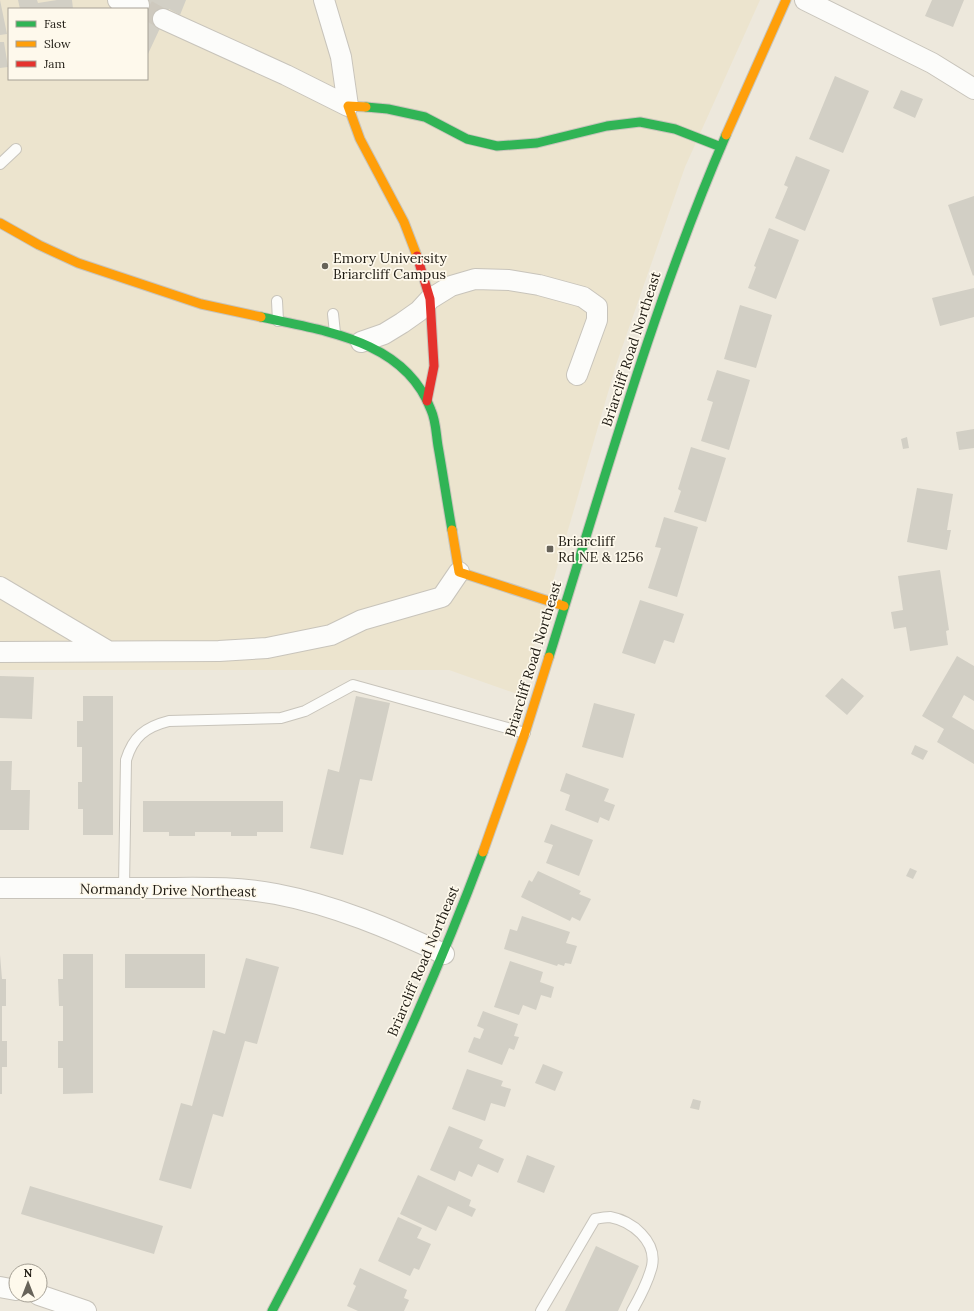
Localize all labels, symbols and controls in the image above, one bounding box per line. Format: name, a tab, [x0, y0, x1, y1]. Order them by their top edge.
legend	[8, 8, 148, 80]
text: Fast	[44, 16, 67, 31]
text: Slow	[44, 36, 71, 51]
text: Jam	[43, 56, 65, 71]
place label: Emory University Briarcliff Campus	[333, 249, 447, 283]
marker: Emory University Briarcliff Campus	[320, 261, 330, 271]
street label: Briarcliff Road Northeast	[597, 269, 665, 429]
place label: Briarcliff Rd NE & 1256	[558, 532, 644, 566]
marker: Briarcliff Rd NE & 1256	[545, 544, 555, 554]
street label: Briarcliff Road Northeast	[501, 578, 565, 739]
street label: Normandy Drive Northeast	[80, 879, 257, 901]
street label: Briarcliff Road Northeast	[383, 882, 463, 1039]
north arrow	[8, 1263, 48, 1303]
text: N	[24, 1266, 33, 1280]

